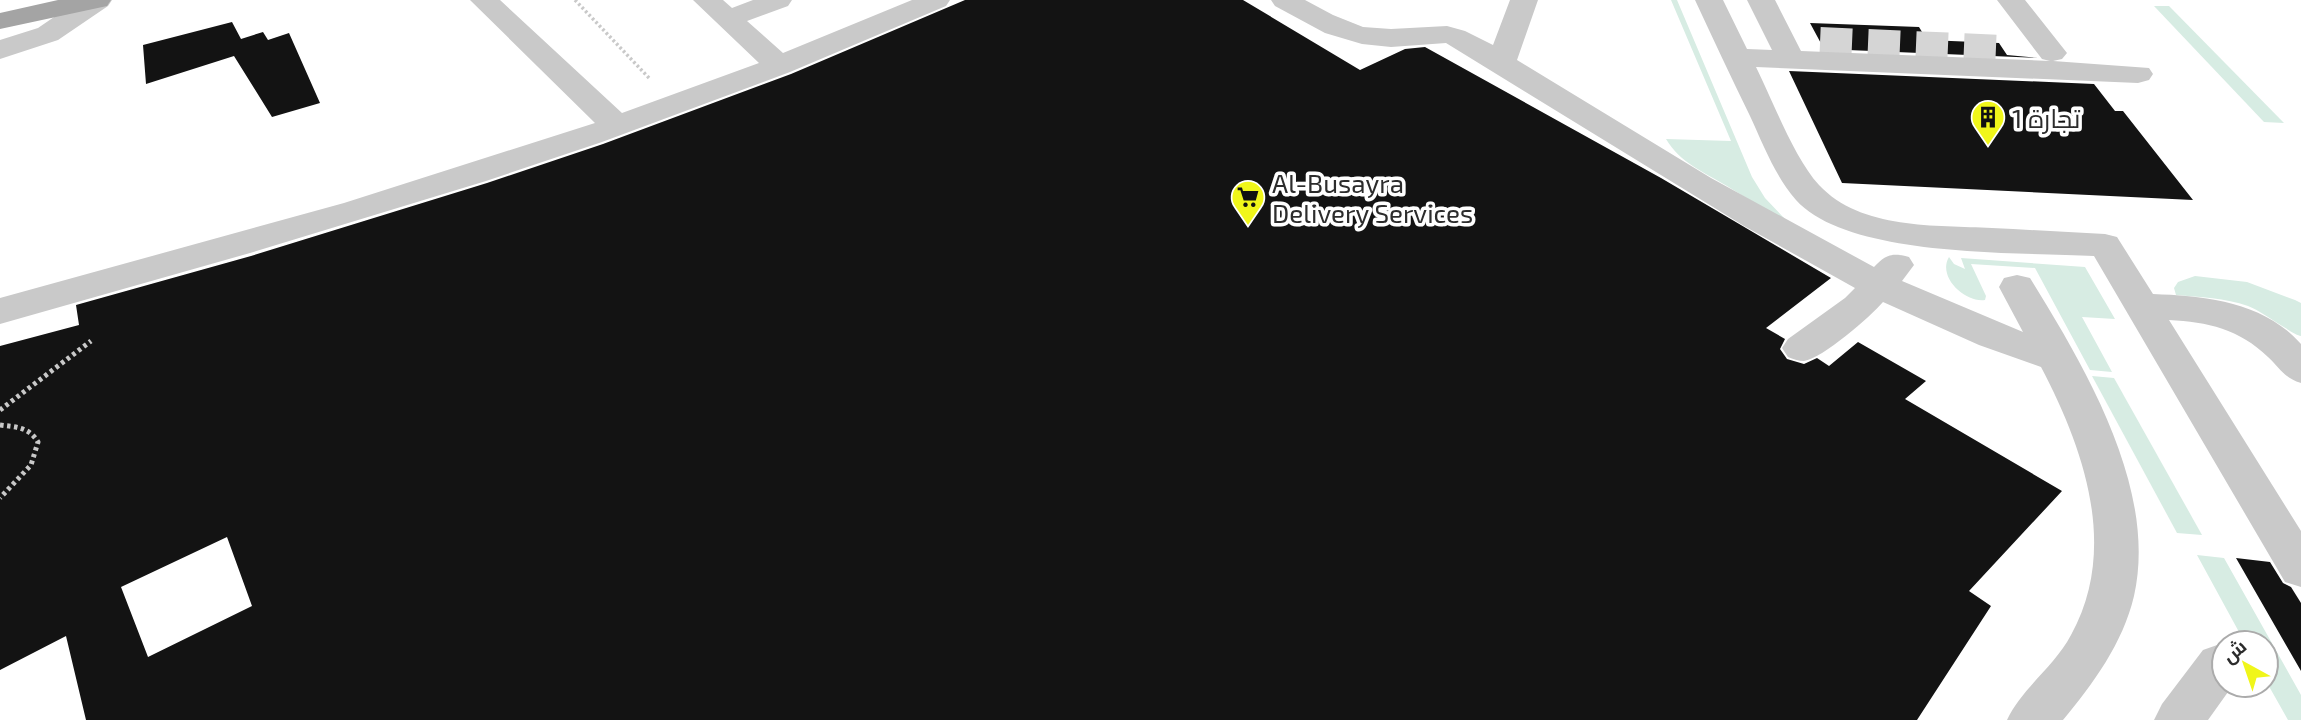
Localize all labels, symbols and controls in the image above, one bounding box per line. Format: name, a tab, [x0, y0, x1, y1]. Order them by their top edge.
building icon: تجارة 1	[1969, 98, 2007, 147]
place label: تجارة 1	[2012, 102, 2081, 134]
place label: Al-Busayra Delivery Services	[1272, 167, 1473, 228]
supermarket icon: Al-Busayra Delivery Services	[1229, 178, 1267, 227]
north arrow	[2210, 629, 2280, 699]
text: ش	[2217, 634, 2251, 668]

